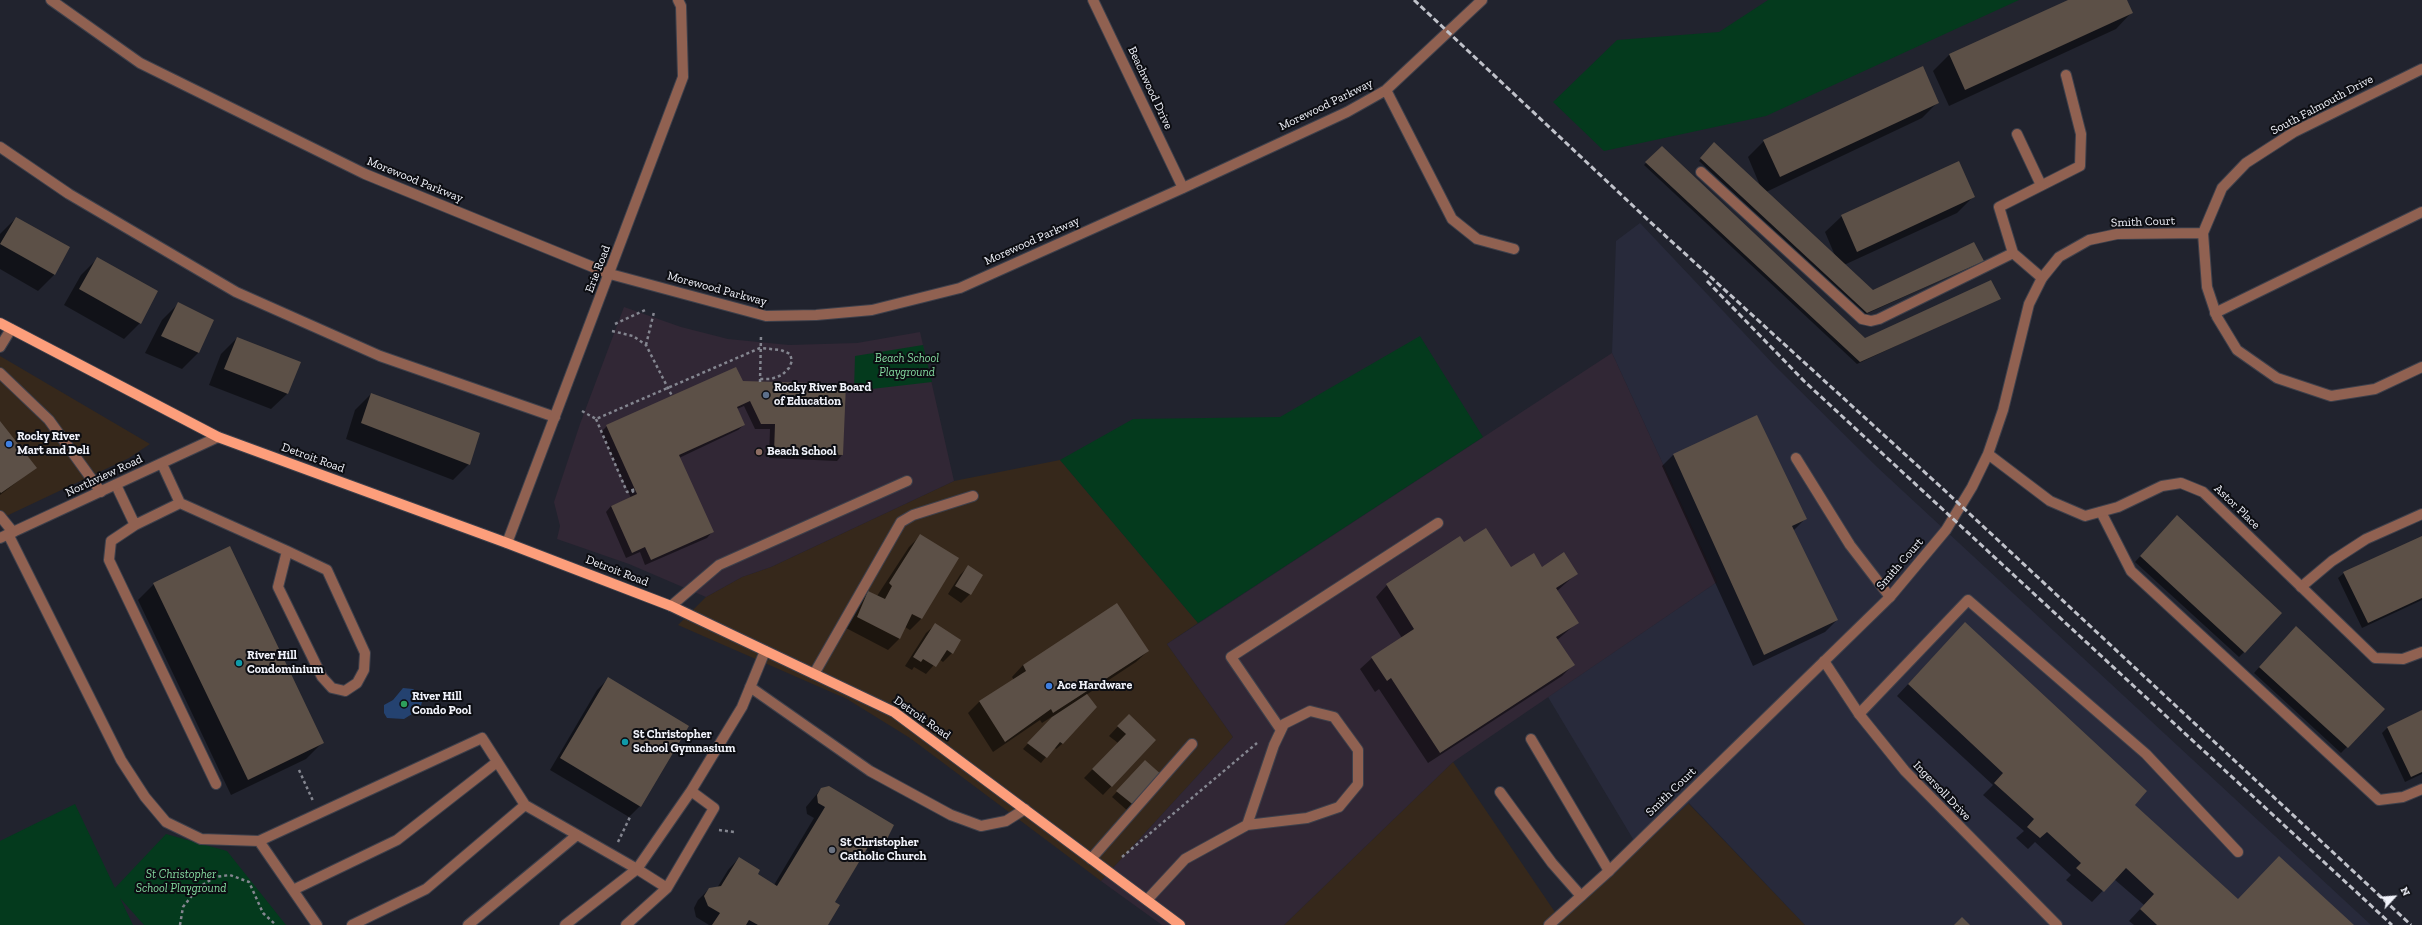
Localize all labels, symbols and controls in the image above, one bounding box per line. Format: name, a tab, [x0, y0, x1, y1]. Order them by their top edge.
street label: Beachwood Drive	[1125, 44, 1175, 132]
street label: South Falmouth Drive	[2268, 72, 2376, 138]
street label: Morewood Parkway	[1277, 76, 1375, 134]
street label: Morewood Parkway	[365, 154, 465, 206]
street label: Morewood Parkway	[982, 214, 1082, 268]
street label: Smith Court	[2111, 214, 2175, 230]
street label: Erie Road	[582, 243, 614, 295]
street label: Morewood Parkway	[666, 269, 768, 309]
park label: Beach School Playground	[875, 352, 939, 380]
place label: Rocky River Board of Education	[774, 381, 871, 409]
marker: Rocky River Board of Education	[761, 390, 771, 400]
place label: Rocky River Mart and Deli	[17, 430, 90, 458]
marker: Rocky River Mart and Deli	[4, 439, 14, 449]
street label: Detroit Road	[279, 440, 347, 476]
place label: Beach School	[767, 445, 836, 459]
marker: Beach School	[754, 447, 764, 457]
street label: Northview Road	[63, 452, 145, 500]
street label: Astor Place	[2211, 482, 2263, 532]
street label: Smith Court	[1874, 535, 1926, 593]
street label: Detroit Road	[584, 552, 650, 590]
place label: River Hill Condominium	[247, 649, 324, 677]
marker: River Hill Condominium	[234, 658, 244, 668]
place label: Ace Hardware	[1057, 679, 1132, 693]
marker: Ace Hardware	[1044, 681, 1054, 691]
place label: River Hill Condo Pool	[412, 690, 471, 718]
street label: Detroit Road	[891, 693, 953, 743]
marker: River Hill Condo Pool	[399, 699, 409, 709]
place label: St Christopher School Gymnasium	[633, 728, 735, 756]
marker: St Christopher School Gymnasium	[620, 737, 630, 747]
street label: Ingersoll Drive	[1910, 758, 1974, 824]
street label: Smith Court	[1643, 765, 1699, 819]
place label: St Christopher Catholic Church	[840, 836, 926, 864]
marker: St Christopher Catholic Church	[827, 845, 837, 855]
park label: St Christopher School Playground	[136, 868, 226, 896]
north arrow	[2374, 877, 2414, 917]
text: N	[2398, 885, 2413, 898]

